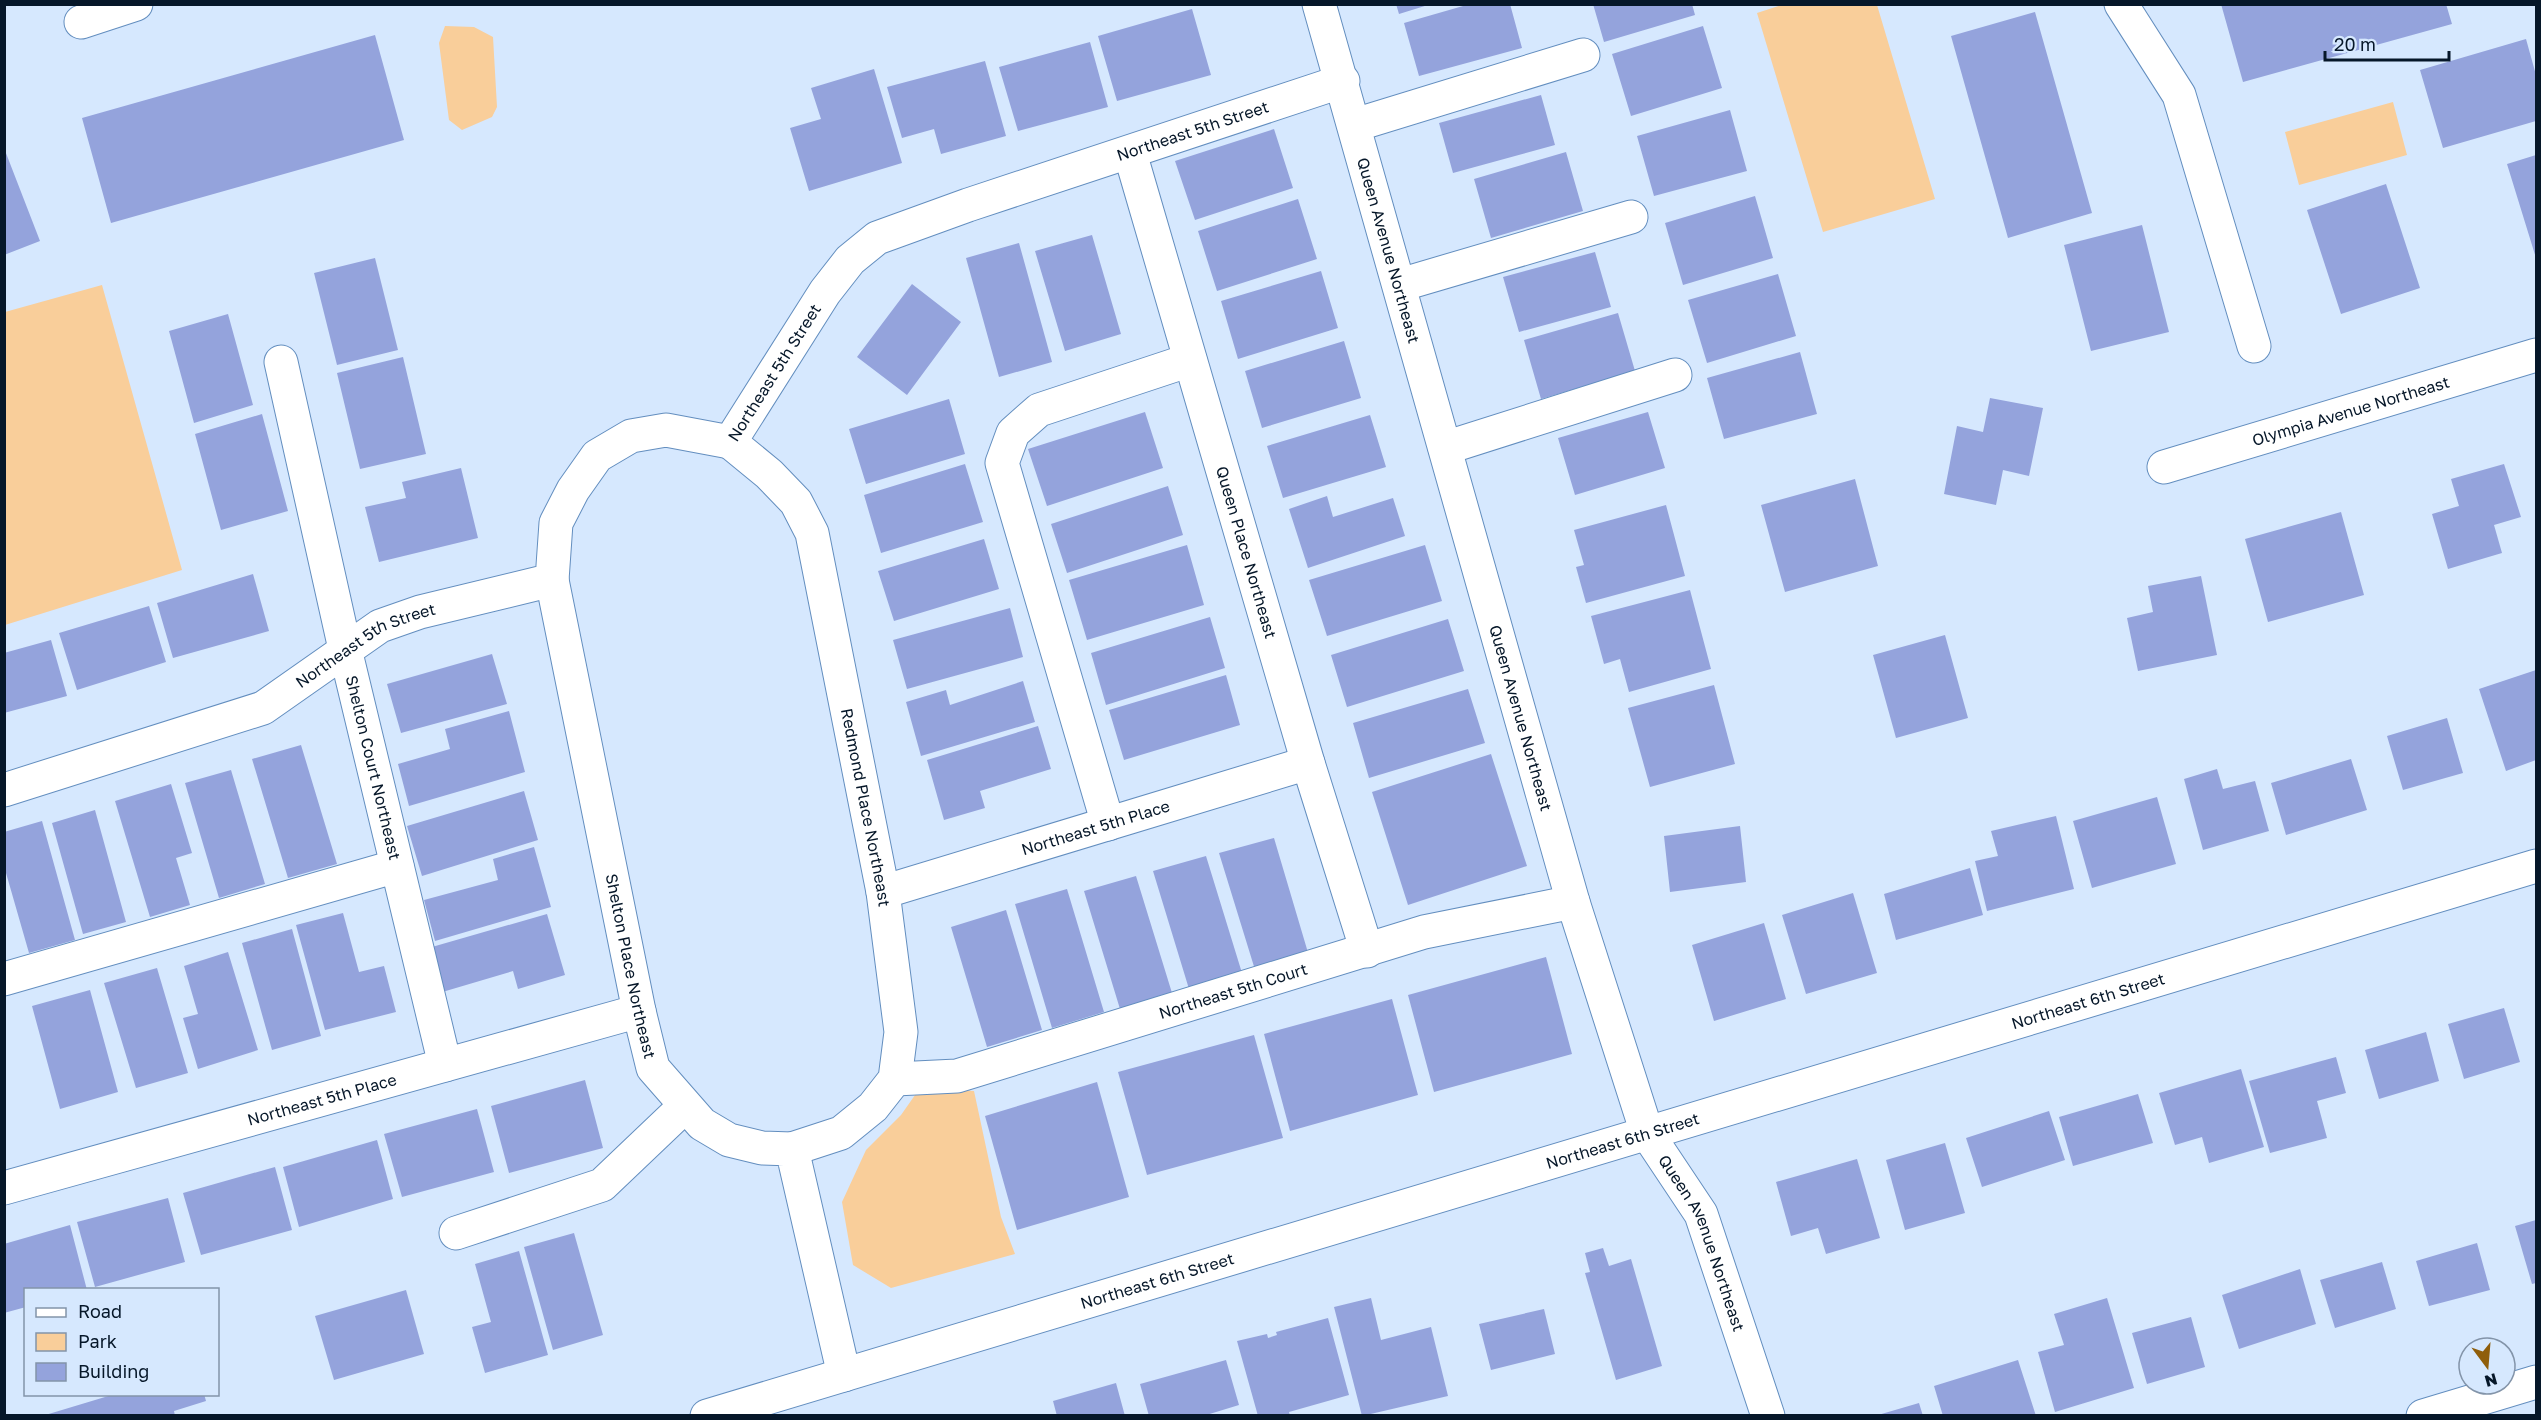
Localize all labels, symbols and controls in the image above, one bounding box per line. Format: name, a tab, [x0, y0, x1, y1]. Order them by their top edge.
scale bar	[2325, 24, 2450, 62]
text: 20 m	[2334, 33, 2376, 55]
street label: Northeast 5th Street	[1114, 96, 1271, 165]
street label: Queen Avenue Northeast	[1353, 155, 1424, 346]
street label: Northeast 5th Street	[723, 300, 825, 445]
street label: Olympia Avenue Northeast	[2250, 372, 2452, 450]
street label: Queen Place Northeast	[1212, 464, 1281, 641]
street label: Northeast 5th Street	[292, 599, 437, 692]
street label: Queen Avenue Northeast	[1485, 623, 1557, 813]
street label: Shelton Court Northeast	[342, 673, 405, 862]
street label: Redmond Place Northeast	[837, 707, 895, 908]
street label: Northeast 5th Place	[1019, 796, 1172, 859]
street label: Shelton Place Northeast	[602, 872, 660, 1061]
street label: Northeast 5th Court	[1156, 959, 1310, 1023]
street label: Northeast 6th Street	[2009, 968, 2167, 1033]
street label: Northeast 5th Place	[245, 1069, 399, 1130]
street label: Northeast 6th Street	[1543, 1108, 1702, 1173]
street label: Queen Avenue Northeast	[1654, 1151, 1749, 1334]
street label: Northeast 6th Street	[1078, 1248, 1236, 1313]
legend	[24, 1288, 219, 1396]
text: Road	[78, 1300, 122, 1322]
text: Park	[78, 1330, 117, 1352]
north arrow	[2457, 1336, 2517, 1396]
text: Building	[78, 1360, 149, 1382]
text: N	[2483, 1369, 2500, 1392]

